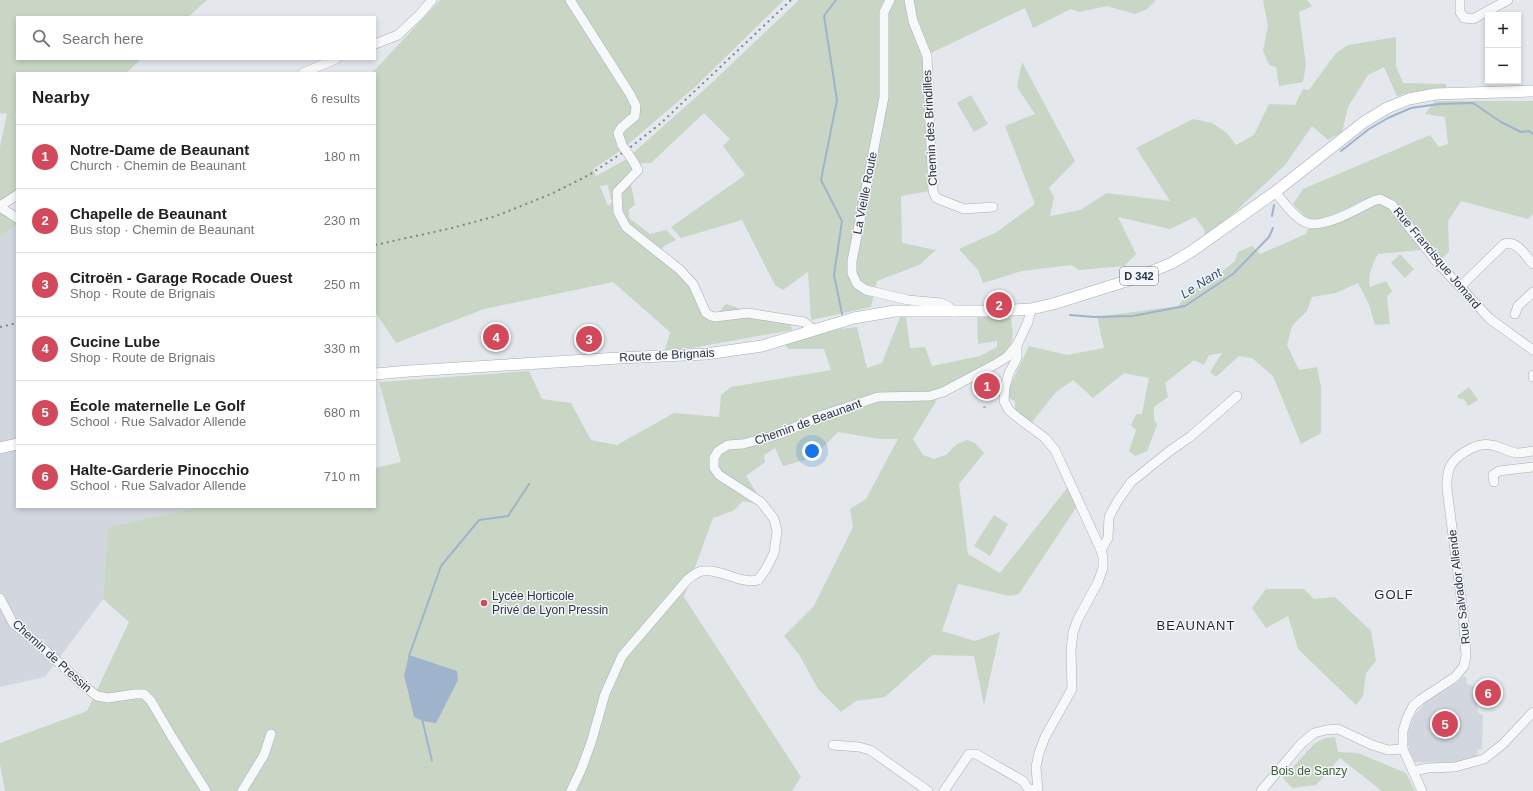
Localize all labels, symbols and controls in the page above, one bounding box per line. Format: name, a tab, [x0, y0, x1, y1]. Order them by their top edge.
map controls	[1485, 12, 1521, 84]
button: +	[1485, 12, 1521, 48]
search box	[16, 16, 376, 60]
icon: search	[30, 27, 52, 49]
text: Search here	[62, 30, 144, 47]
button: −	[1485, 48, 1521, 84]
street label: Chemin des Brindilles	[920, 70, 940, 186]
text: Nearby	[32, 88, 90, 107]
text: 6 results	[311, 91, 360, 106]
text: Notre-Dame de Beaunant	[70, 141, 249, 158]
text: 1	[41, 149, 49, 164]
text: 180 m	[324, 149, 360, 164]
street label: La Vieille Route	[850, 150, 880, 235]
text: Church · Chemin de Beaunant	[70, 158, 246, 173]
street label: Rue Francisque Jomard	[1390, 204, 1484, 312]
text: Chapelle de Beaunant	[70, 205, 227, 222]
text: 2	[41, 213, 49, 228]
text: 230 m	[324, 213, 360, 228]
text: Bus stop · Chemin de Beaunant	[70, 222, 254, 237]
water label: Le Nant	[1178, 264, 1225, 301]
road number: D 342	[1120, 267, 1158, 285]
text: Citroën - Garage Rocade Ouest	[70, 269, 293, 286]
text: 3	[41, 277, 49, 292]
text: 250 m	[324, 277, 360, 292]
text: Shop · Route de Brignais	[70, 286, 215, 301]
pin: 2	[986, 290, 1012, 320]
pin: 4	[483, 322, 509, 352]
pin: 3	[576, 324, 602, 354]
text: Cucine Lube	[70, 333, 160, 350]
text: 4	[41, 341, 49, 356]
text: 330 m	[324, 341, 360, 356]
street label: Route de Brignais	[619, 346, 715, 364]
text: Shop · Route de Brignais	[70, 350, 215, 365]
pin: 1	[974, 371, 1000, 401]
street label: Chemin de Beaunant	[753, 396, 864, 448]
text: École maternelle Le Golf	[70, 397, 245, 414]
text: 5	[41, 405, 49, 420]
text: 680 m	[324, 405, 360, 420]
text: School · Rue Salvador Allende	[70, 414, 246, 429]
your location	[802, 441, 822, 461]
text: Halte-Garderie Pinocchio	[70, 461, 249, 478]
text: 6	[41, 469, 49, 484]
text: 710 m	[324, 469, 360, 484]
text: School · Rue Salvador Allende	[70, 478, 246, 493]
street label: Rue Salvador Allende	[1445, 529, 1473, 645]
district label: GOLF	[1374, 587, 1414, 602]
place label: Lycée Horticole Privé de Lyon Pressin	[492, 589, 608, 617]
marker: Lycée Horticole Privé de Lyon Pressin	[479, 598, 489, 608]
street label: Chemin de Pressin	[10, 617, 94, 695]
district label: BEAUNANT	[1157, 618, 1235, 633]
pin: 6	[1475, 678, 1501, 708]
pin: 5	[1432, 709, 1458, 739]
park label: Bois de Sanzy	[1271, 764, 1347, 778]

